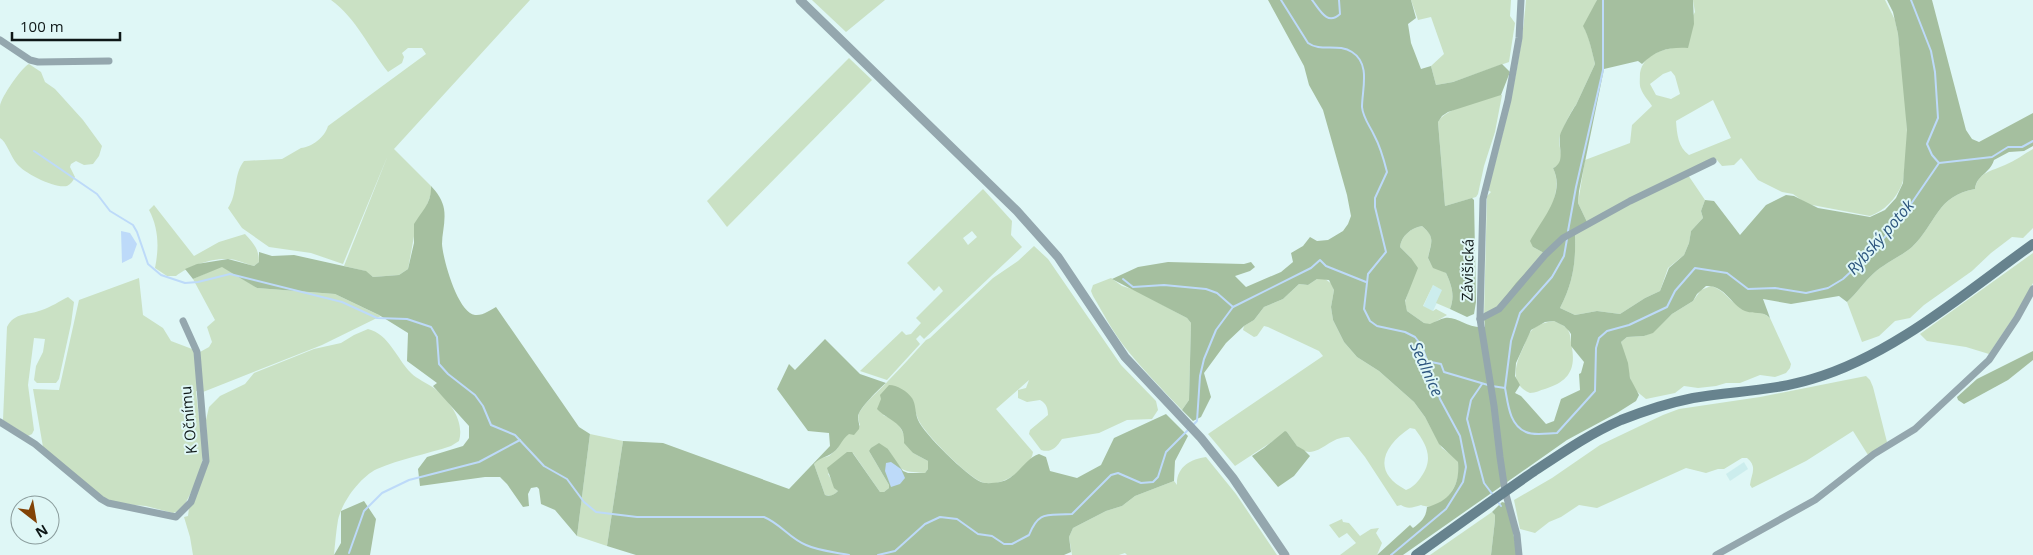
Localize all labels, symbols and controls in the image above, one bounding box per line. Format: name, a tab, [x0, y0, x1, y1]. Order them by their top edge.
scale bar	[12, 10, 120, 42]
text: 100 m	[20, 16, 64, 36]
water label: Rybský potok	[1841, 194, 1919, 279]
street label: Závišická	[1456, 239, 1478, 301]
water label: Sedlnice	[1405, 338, 1449, 400]
street label: K Očnímu	[175, 385, 201, 455]
north arrow	[10, 495, 60, 545]
text: N	[32, 520, 52, 543]

